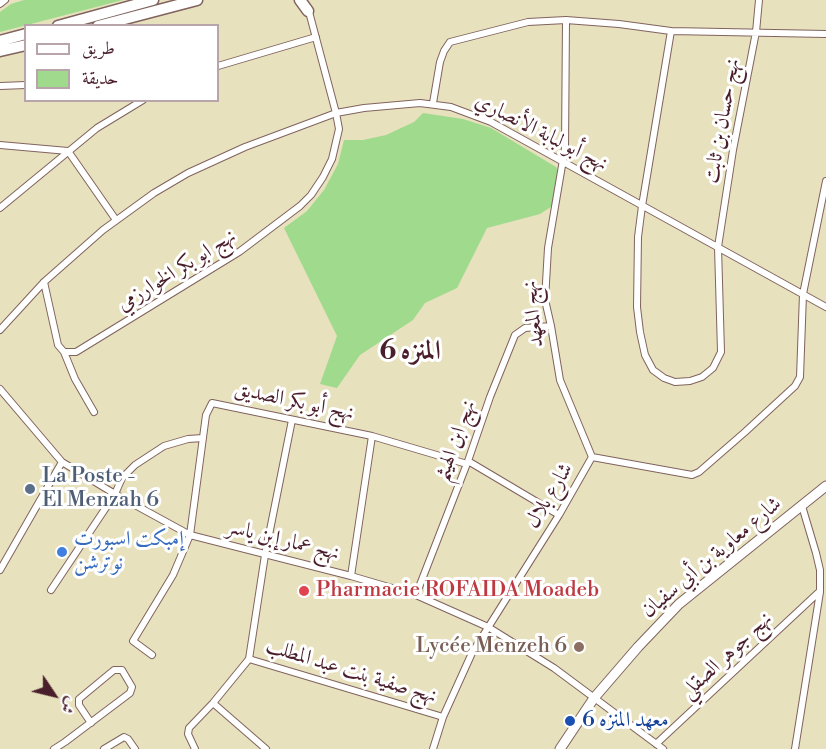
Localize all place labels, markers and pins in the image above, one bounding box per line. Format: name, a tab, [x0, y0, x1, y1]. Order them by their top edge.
place label: La Poste - El Menzah 6	[42, 464, 159, 514]
marker: La Poste - El Menzah 6	[23, 482, 37, 496]
place label: إمبكت اسبورت نوترشن	[74, 527, 184, 577]
marker: إمبكت اسبورت نوترشن	[55, 545, 69, 559]
place label: Pharmacie ROFAIDA Moadeb	[316, 578, 599, 604]
marker: Pharmacie ROFAIDA Moadeb	[297, 584, 311, 598]
place label: Lycée Menzeh 6	[416, 634, 567, 660]
marker: Lycée Menzeh 6	[572, 640, 586, 654]
place label: معهد المنزه 6	[582, 708, 669, 734]
marker: معهد المنزه 6	[563, 714, 577, 728]

